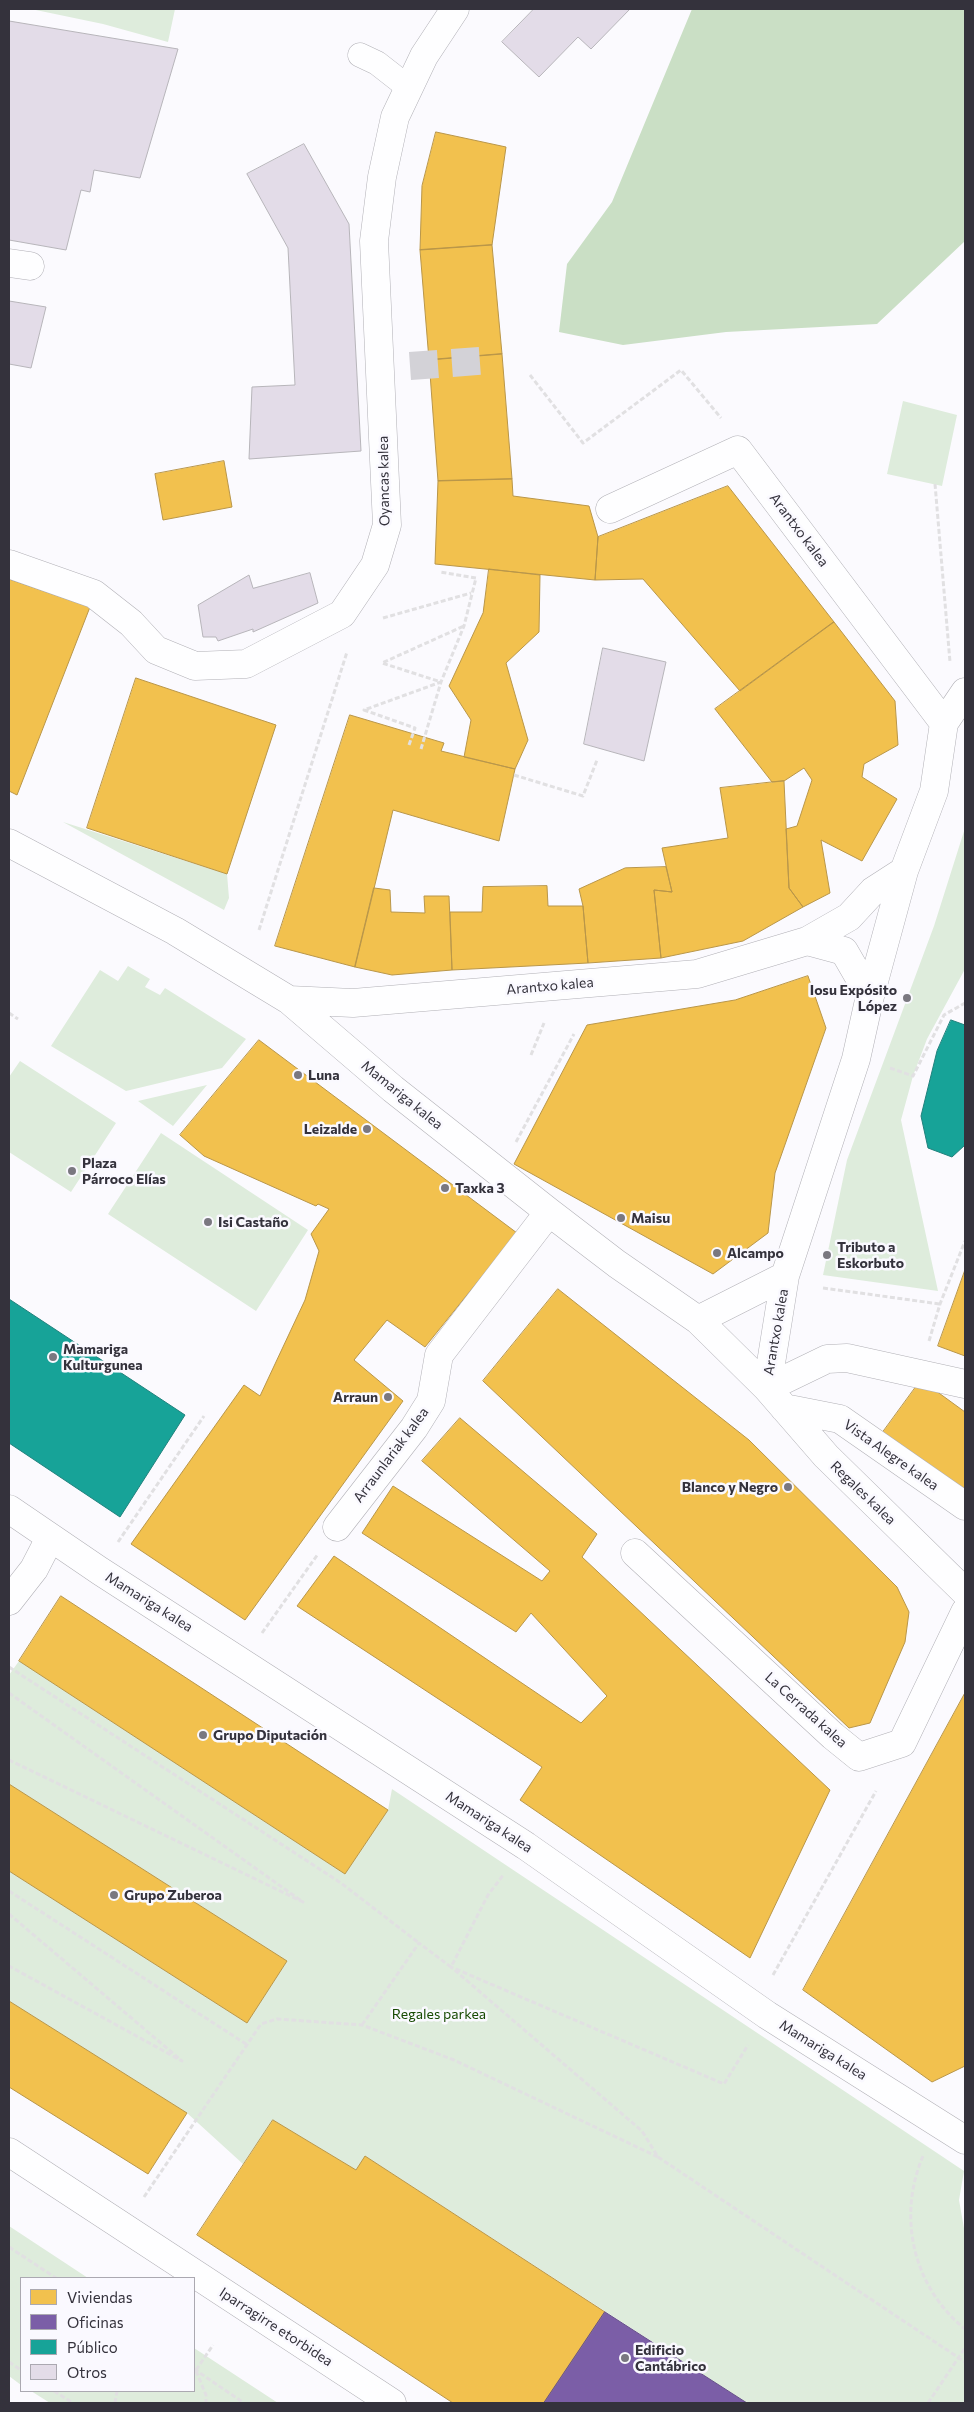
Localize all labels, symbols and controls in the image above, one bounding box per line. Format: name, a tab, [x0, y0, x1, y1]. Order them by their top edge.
street label: Oyancas kalea	[375, 436, 393, 526]
street label: Arantxo kalea	[766, 490, 832, 570]
street label: Arantxo kalea	[506, 974, 594, 998]
place label: Iosu Expósito López	[810, 982, 897, 1014]
marker: Iosu Expósito López	[901, 992, 913, 1004]
street label: Mamariga kalea	[358, 1057, 446, 1133]
place label: Luna	[308, 1067, 340, 1083]
marker: Luna	[292, 1069, 304, 1081]
place label: Leizalde	[304, 1121, 357, 1137]
marker: Leizalde	[361, 1123, 373, 1135]
place label: Plaza Párroco Elías	[82, 1155, 166, 1188]
marker: Plaza Párroco Elías	[66, 1165, 78, 1177]
place label: Taxka 3	[455, 1180, 505, 1196]
marker: Taxka 3	[439, 1182, 451, 1194]
place label: Maisu	[631, 1210, 670, 1226]
marker: Maisu	[615, 1212, 627, 1224]
place label: Isi Castaño	[218, 1214, 289, 1230]
marker: Isi Castaño	[202, 1216, 214, 1228]
place label: Tributo a Eskorbuto	[837, 1239, 904, 1272]
place label: Alcampo	[727, 1245, 784, 1261]
marker: Alcampo	[711, 1247, 723, 1259]
marker: Tributo a Eskorbuto	[821, 1249, 833, 1261]
street label: Arantxo kalea	[760, 1287, 792, 1377]
place label: Mamariga Kulturgunea	[63, 1341, 143, 1374]
marker: Mamariga Kulturgunea	[47, 1351, 59, 1363]
place label: Arraun	[333, 1389, 378, 1405]
marker: Arraun	[382, 1391, 394, 1403]
street label: Arraunlariak kalea	[350, 1404, 432, 1506]
street label: Vista Alegre kalea	[840, 1416, 942, 1494]
street label: Regales kalea	[827, 1458, 899, 1528]
place label: Blanco y Negro	[682, 1479, 778, 1495]
marker: Blanco y Negro	[782, 1481, 794, 1493]
street label: Mamariga kalea	[102, 1568, 196, 1636]
street label: La Cerrada kalea	[762, 1669, 850, 1751]
place label: Grupo Diputación	[213, 1727, 327, 1743]
marker: Grupo Diputación	[197, 1729, 209, 1741]
street label: Mamariga kalea	[443, 1788, 535, 1856]
place label: Grupo Zuberoa	[124, 1887, 222, 1903]
marker: Grupo Zuberoa	[108, 1889, 120, 1901]
park label: Regales parkea	[392, 2006, 486, 2022]
street label: Mamariga kalea	[776, 2016, 870, 2084]
legend	[20, 2277, 195, 2392]
street label: Iparragirre etorbidea	[216, 2284, 336, 2370]
text: Viviendas	[67, 2288, 133, 2306]
text: Oficinas	[67, 2313, 124, 2331]
text: Público	[67, 2338, 118, 2356]
place label: Edificio Cantábrico	[635, 2342, 706, 2374]
marker: Edificio Cantábrico	[619, 2352, 631, 2364]
text: Otros	[67, 2363, 107, 2381]

